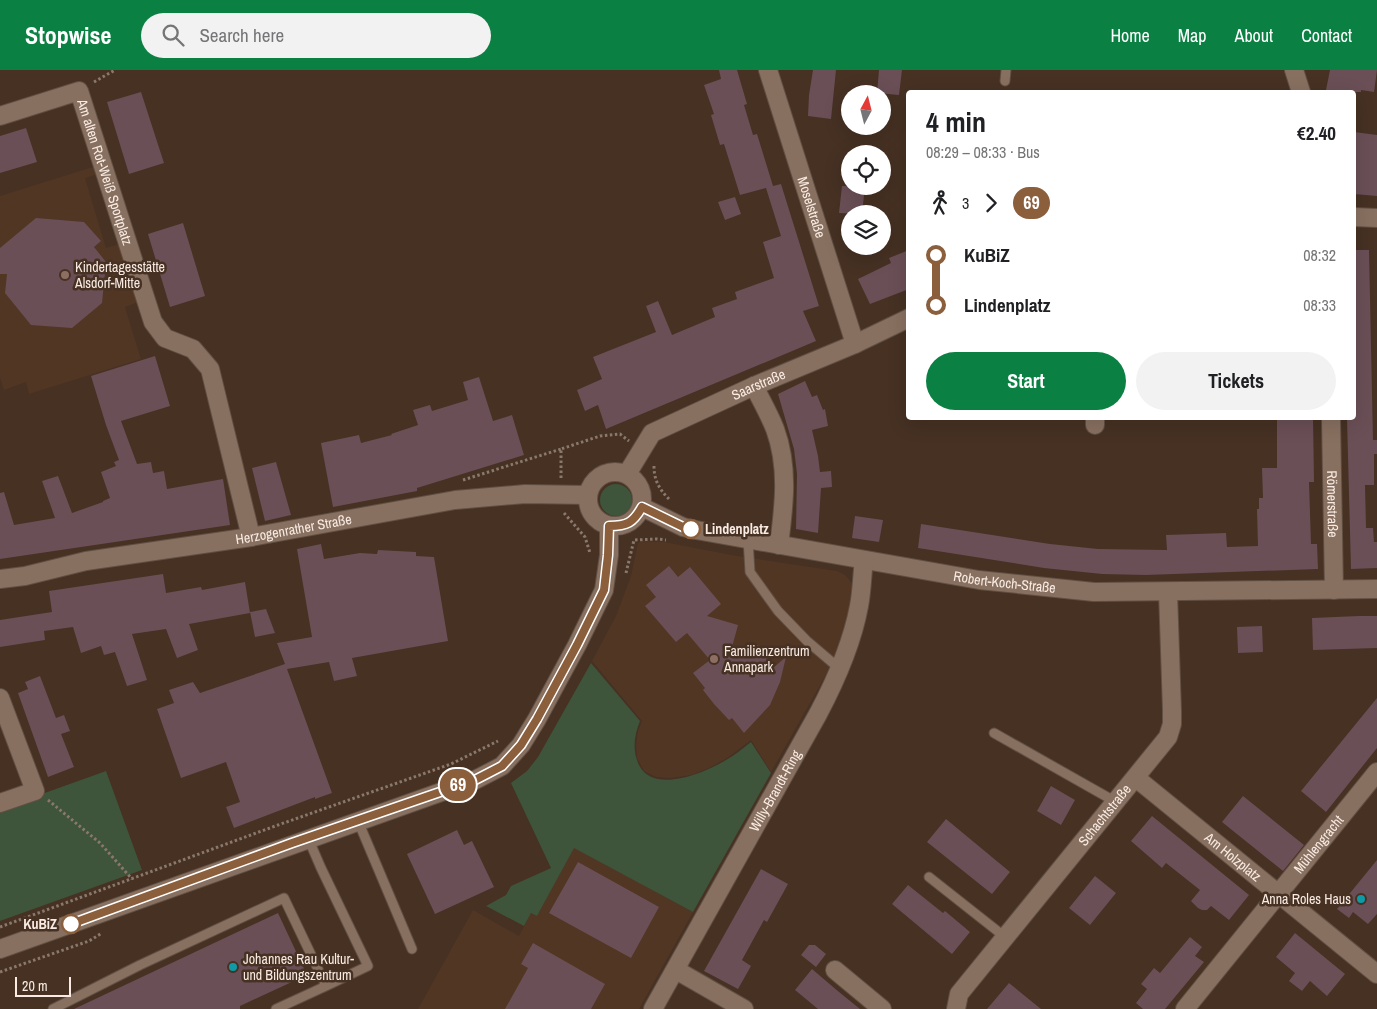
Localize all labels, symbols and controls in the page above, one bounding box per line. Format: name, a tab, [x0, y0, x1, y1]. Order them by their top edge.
search box	[141, 13, 491, 58]
text: Stopwise	[25, 19, 111, 51]
icon: search	[159, 21, 187, 49]
text: Search here	[199, 22, 284, 48]
text: Home	[1110, 23, 1150, 48]
text: Map	[1178, 23, 1207, 48]
text: About	[1235, 23, 1273, 48]
text: Contact	[1301, 23, 1352, 48]
north arrow	[841, 85, 891, 135]
map controls	[841, 85, 891, 255]
street label: Am alten Rot-Weiß Sportplatz	[73, 96, 137, 248]
text: 4 min	[926, 103, 986, 141]
text: €2.40	[1297, 120, 1336, 146]
text: 08:29 – 08:33 · Bus	[926, 141, 1040, 163]
button: locate	[841, 145, 891, 195]
street label: Moselstraße	[793, 174, 830, 240]
icon: walk	[926, 189, 954, 217]
icon: forward	[977, 189, 1005, 217]
text: 69	[1023, 190, 1040, 215]
text: 3	[962, 192, 969, 214]
button: layers	[841, 205, 891, 255]
text: KuBiZ	[964, 242, 1010, 268]
text: 08:32	[1303, 244, 1336, 266]
place label: Kindertagesstätte Alsdorf-Mitte	[74, 258, 165, 292]
marker: Kindertagesstätte Alsdorf-Mitte	[59, 269, 71, 281]
text: Lindenplatz	[964, 292, 1051, 318]
text: 08:33	[1303, 294, 1336, 316]
button: Start	[926, 352, 1126, 410]
button: Tickets	[1136, 352, 1336, 410]
street label: Saarstraße	[729, 365, 788, 404]
street label: Römerstraße	[1323, 470, 1342, 538]
street label: Herzogenrather Straße	[234, 510, 353, 548]
marker: Lindenplatz	[681, 519, 701, 539]
place label: Lindenplatz	[705, 520, 769, 538]
street label: Robert-Koch-Straße	[952, 567, 1057, 597]
place label: Familienzentrum Annapark	[723, 642, 810, 676]
marker: Familienzentrum Annapark	[708, 653, 720, 665]
street label: Willy-Brandt-Ring	[745, 746, 805, 835]
line badge: 69	[436, 769, 480, 801]
text: 69	[450, 772, 466, 797]
street label: Schachtstraße	[1074, 781, 1135, 849]
street label: Mühlengracht	[1290, 812, 1347, 877]
street label: Am Holzplatz	[1200, 828, 1265, 885]
place label: Anna Roles Haus	[1261, 890, 1351, 908]
marker: Anna Roles Haus	[1355, 893, 1367, 905]
marker: KuBiZ	[61, 914, 81, 934]
place label: KuBiZ	[23, 915, 57, 933]
place label: Johannes Rau Kultur- und Bildungszentrum	[243, 950, 354, 984]
marker: Johannes Rau Kultur- und Bildungszentrum	[227, 961, 239, 973]
scale bar	[15, 974, 71, 997]
text: 20 m	[22, 977, 48, 995]

